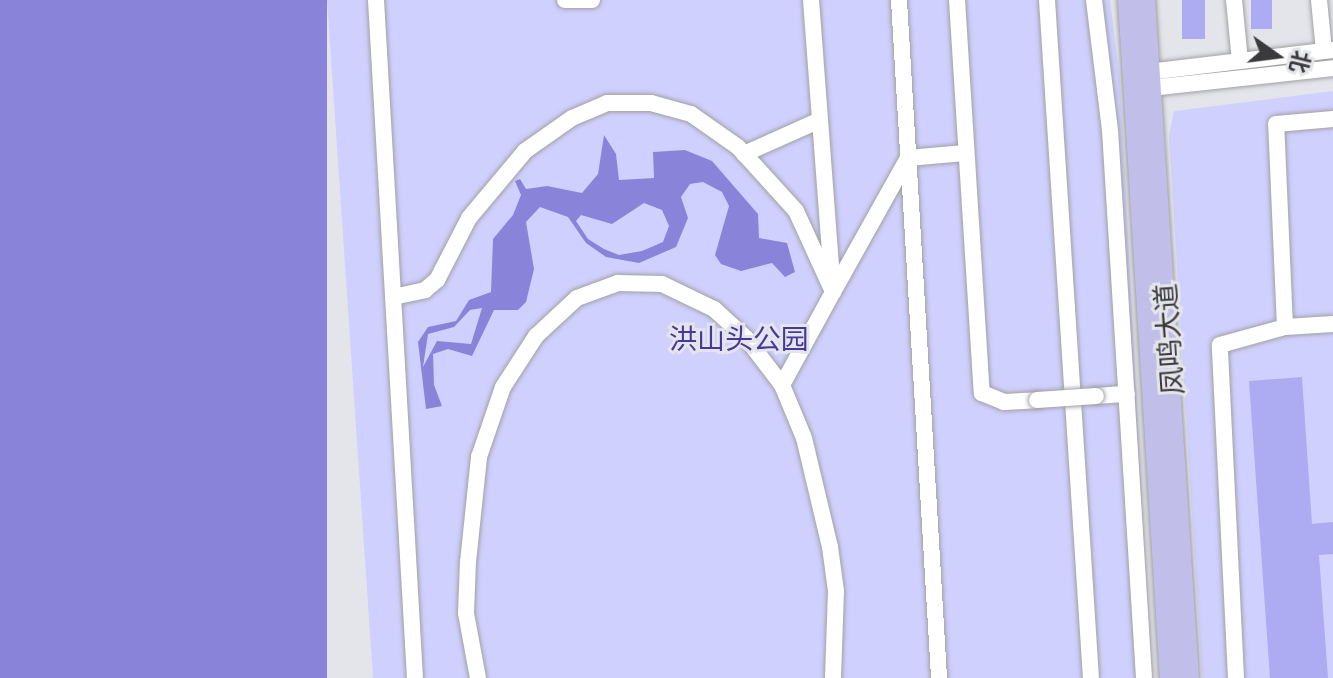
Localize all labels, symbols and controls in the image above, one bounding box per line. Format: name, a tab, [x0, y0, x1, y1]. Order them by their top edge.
north arrow	[1237, 16, 1317, 96]
text: 北	[1284, 48, 1317, 76]
street label: 凤鸣大道	[1148, 282, 1190, 396]
park label: 洪山头公园	[669, 322, 809, 356]

